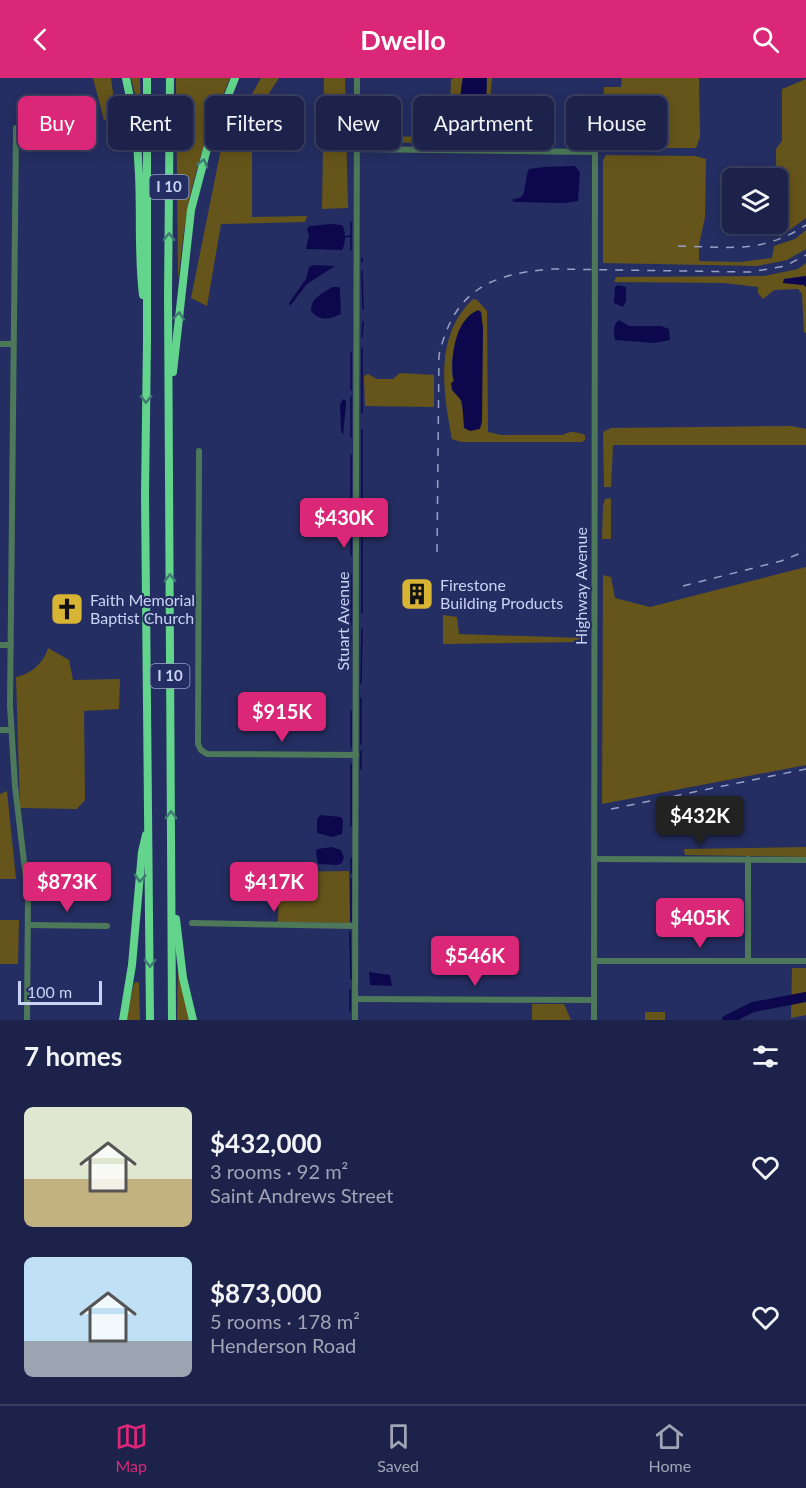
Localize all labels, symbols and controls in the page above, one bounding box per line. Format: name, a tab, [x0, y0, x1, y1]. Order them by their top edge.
icon: back	[24, 23, 57, 56]
text: Dwello	[360, 23, 446, 56]
icon: search	[749, 23, 782, 56]
chip: Buy	[18, 96, 96, 150]
chip: Rent	[108, 96, 193, 150]
chip: Filters	[205, 96, 304, 150]
chip: New	[316, 96, 401, 150]
chip: Apartment	[413, 96, 554, 150]
chip: House	[566, 96, 667, 150]
one-way arrow	[196, 158, 208, 169]
map controls	[722, 168, 788, 234]
button: layers	[722, 168, 788, 234]
road number: I 10	[150, 175, 188, 199]
one-way arrow	[163, 232, 175, 241]
one-way arrow	[172, 311, 185, 321]
one-way arrow	[140, 394, 153, 403]
pin: $430K	[302, 498, 386, 549]
text: $430K	[314, 505, 374, 529]
street label: Highway Avenue	[571, 527, 590, 645]
street label: Stuart Avenue	[333, 571, 352, 671]
one-way arrow	[163, 574, 176, 583]
place label: Firestone Building Products	[440, 575, 563, 612]
building icon: Firestone Building Products	[399, 576, 435, 612]
place label: Faith Memorial Baptist Church	[90, 590, 195, 627]
church icon: Faith Memorial Baptist Church	[49, 591, 85, 627]
road number: I 10	[150, 664, 190, 688]
pin: $915K	[240, 692, 324, 743]
text: $915K	[252, 699, 312, 723]
pin: $432K	[658, 796, 742, 847]
text: $432K	[670, 803, 730, 827]
one-way arrow	[165, 811, 177, 820]
pin: $873K	[25, 862, 109, 913]
pin: $417K	[232, 862, 316, 913]
text: $873K	[37, 869, 97, 893]
text: $417K	[244, 869, 304, 893]
one-way arrow	[134, 873, 147, 882]
pin: $405K	[658, 898, 742, 949]
text: $405K	[670, 905, 730, 929]
pin: $546K	[433, 936, 517, 987]
text: $546K	[445, 943, 505, 967]
one-way arrow	[144, 958, 156, 967]
scale bar	[18, 978, 102, 1006]
text: 100 m	[27, 982, 72, 1001]
text: 7 homes	[24, 1040, 122, 1072]
icon: filters	[749, 1040, 782, 1073]
text: $432,000	[210, 1127, 322, 1159]
icon: home	[72, 1131, 144, 1203]
icon: heart	[749, 1151, 782, 1184]
text: 3 rooms · 92 m²	[210, 1159, 348, 1183]
text: Saint Andrews Street	[210, 1183, 393, 1207]
text: $873,000	[210, 1277, 322, 1309]
icon: home	[72, 1281, 144, 1353]
icon: heart	[749, 1301, 782, 1334]
text: 5 rooms · 178 m²	[210, 1309, 360, 1333]
text: Henderson Road	[210, 1333, 356, 1357]
tab: Map	[115, 1420, 148, 1475]
tab: Saved	[377, 1420, 419, 1475]
tab: Home	[649, 1420, 691, 1475]

